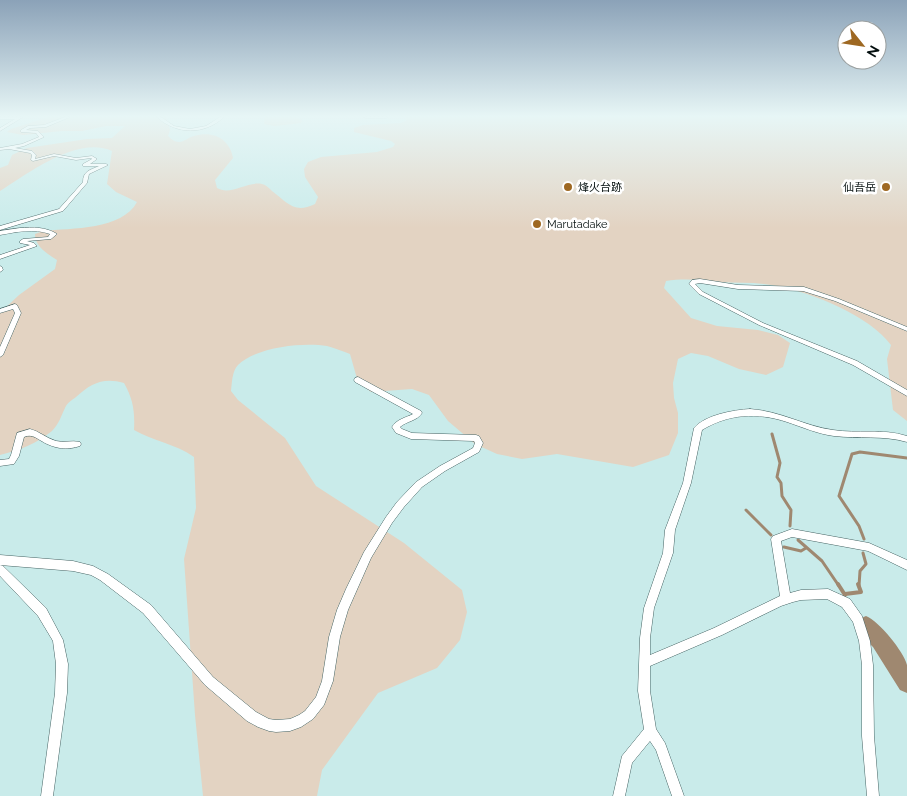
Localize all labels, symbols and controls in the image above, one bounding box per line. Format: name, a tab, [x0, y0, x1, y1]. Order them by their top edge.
north arrow	[837, 20, 887, 70]
text: N	[864, 43, 883, 60]
marker: 烽火台跡	[562, 181, 574, 193]
place label: 烽火台跡	[578, 181, 622, 194]
place label: 仙吾岳	[843, 181, 876, 194]
marker: 仙吾岳	[880, 181, 892, 193]
marker: Marutadake	[531, 218, 543, 230]
place label: Marutadake	[547, 218, 608, 231]

